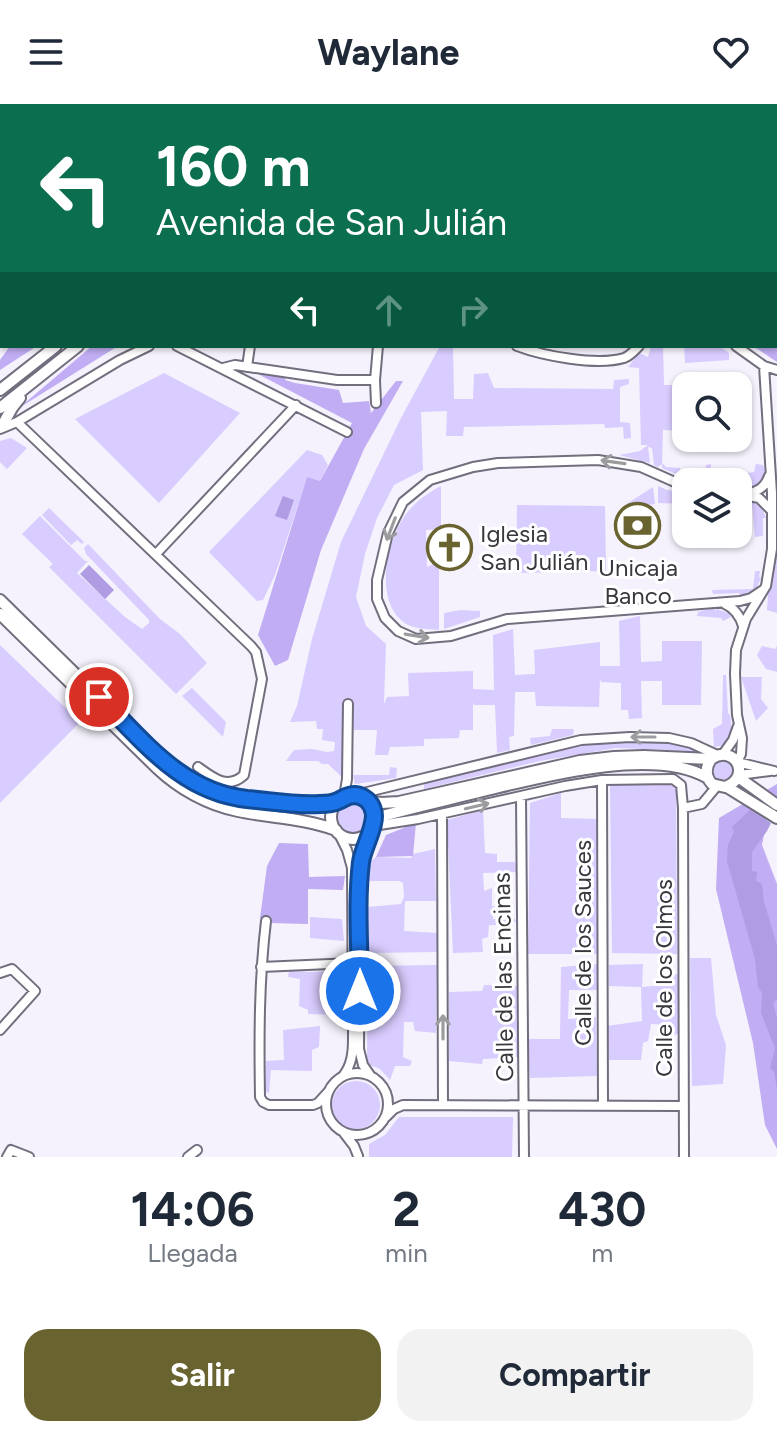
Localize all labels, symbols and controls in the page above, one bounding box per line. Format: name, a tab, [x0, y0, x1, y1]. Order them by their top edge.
icon: menu	[24, 30, 68, 74]
icon: heart	[709, 30, 753, 74]
text: Waylane	[318, 31, 459, 74]
text: 160 m	[156, 133, 311, 200]
icon: left	[24, 136, 128, 240]
text: Avenida de San Julián	[156, 201, 507, 244]
icon: left	[283, 288, 327, 332]
icon: ahead	[367, 288, 411, 332]
icon: right	[451, 288, 495, 332]
map controls	[672, 372, 752, 548]
button: search	[672, 372, 752, 452]
one-way arrow	[600, 454, 626, 469]
button: layers	[672, 468, 752, 548]
bank icon: Unicaja Banco	[614, 501, 662, 549]
one-way arrow	[383, 517, 397, 541]
place label: Iglesia San Julián	[480, 519, 589, 576]
church icon: Iglesia San Julián	[425, 523, 473, 571]
place label: Unicaja Banco	[598, 553, 678, 610]
one-way arrow	[404, 629, 430, 644]
pin	[65, 663, 133, 731]
icon: arrive	[77, 675, 121, 719]
one-way arrow	[630, 730, 657, 745]
one-way arrow	[463, 798, 489, 813]
street label: Calle de los Sauces	[568, 840, 597, 1046]
street label: Calle de las Encinas	[487, 872, 519, 1082]
street label: Calle de los Olmos	[649, 879, 678, 1077]
position arrow	[318, 949, 402, 1033]
one-way arrow	[435, 1014, 451, 1041]
text: 14:06	[131, 1180, 255, 1238]
text: 2	[393, 1180, 420, 1238]
text: 430	[558, 1180, 646, 1238]
text: Llegada	[147, 1237, 238, 1269]
text: min	[385, 1237, 428, 1269]
text: m	[591, 1237, 613, 1269]
button: Salir	[24, 1329, 381, 1421]
button: Compartir	[397, 1329, 753, 1421]

